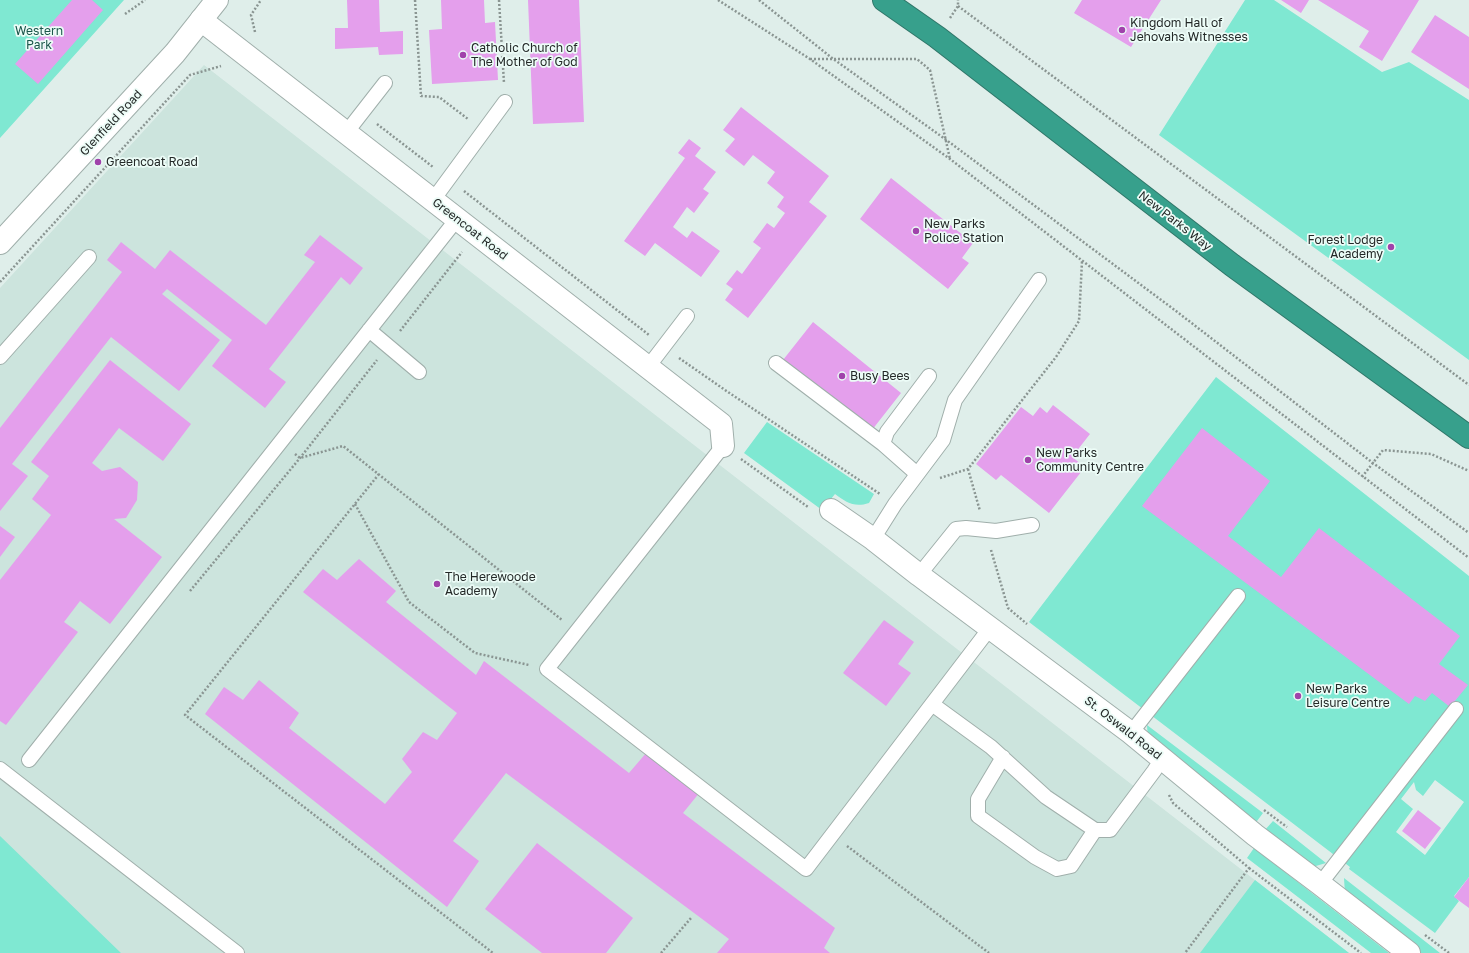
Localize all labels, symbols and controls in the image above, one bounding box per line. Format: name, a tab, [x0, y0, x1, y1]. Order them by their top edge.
place label: Kingdom Hall of Jehovahs Witnesses	[1130, 16, 1248, 44]
park label: Western Park	[15, 24, 63, 52]
marker: Kingdom Hall of Jehovahs Witnesses	[1117, 25, 1127, 35]
place label: Catholic Church of The Mother of God	[471, 41, 578, 69]
marker: Catholic Church of The Mother of God	[458, 50, 468, 60]
street label: Glenfield Road	[77, 87, 145, 159]
place label: Greencoat Road	[106, 155, 198, 169]
marker: Greencoat Road	[93, 157, 103, 167]
street label: New Parks Way	[1136, 188, 1214, 254]
street label: Greencoat Road	[429, 195, 511, 263]
place label: New Parks Police Station	[924, 217, 1004, 245]
marker: New Parks Police Station	[911, 226, 921, 236]
place label: Forest Lodge Academy	[1307, 233, 1383, 261]
marker: Forest Lodge Academy	[1386, 242, 1396, 252]
place label: Busy Bees	[850, 369, 910, 383]
marker: Busy Bees	[837, 371, 847, 381]
place label: New Parks Community Centre	[1036, 446, 1144, 474]
marker: New Parks Community Centre	[1023, 455, 1033, 465]
place label: The Herewoode Academy	[445, 570, 536, 598]
marker: The Herewoode Academy	[432, 579, 442, 589]
place label: New Parks Leisure Centre	[1306, 682, 1390, 710]
marker: New Parks Leisure Centre	[1293, 691, 1303, 701]
street label: St. Oswald Road	[1081, 693, 1165, 763]

